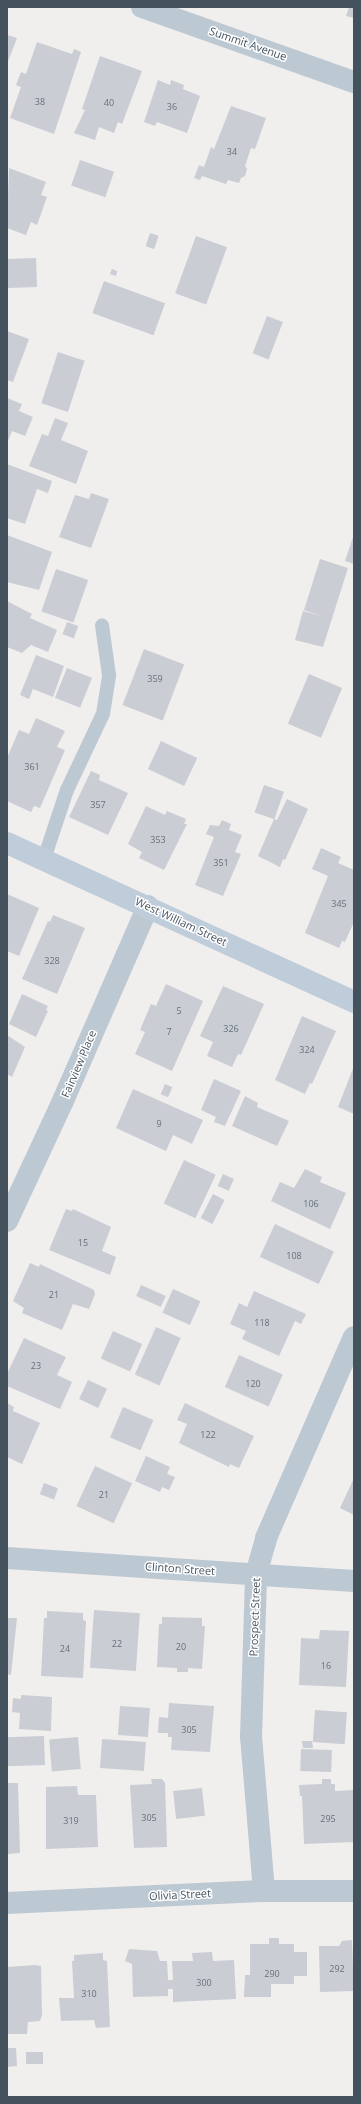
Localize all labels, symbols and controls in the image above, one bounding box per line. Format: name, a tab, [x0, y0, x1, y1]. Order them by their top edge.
street label: Summit Avenue	[208, 25, 288, 63]
house number: 38	[35, 97, 45, 107]
house number: 40	[104, 98, 114, 108]
house number: 36	[167, 102, 177, 112]
house number: 34	[227, 147, 237, 157]
house number: 359	[147, 674, 163, 684]
house number: 361	[24, 762, 40, 772]
house number: 357	[90, 800, 106, 810]
house number: 353	[150, 835, 166, 845]
house number: 351	[213, 858, 229, 868]
street label: West William Street	[133, 895, 229, 949]
house number: 345	[331, 899, 347, 909]
house number: 328	[44, 956, 60, 966]
house number: 5	[176, 1006, 182, 1016]
house number: 326	[223, 1024, 239, 1034]
house number: 7	[166, 1027, 172, 1037]
street label: Fairview Place	[59, 1028, 99, 1100]
house number: 324	[299, 1045, 315, 1055]
house number: 9	[156, 1119, 162, 1129]
house number: 106	[303, 1199, 319, 1209]
house number: 15	[78, 1238, 88, 1248]
house number: 108	[286, 1251, 302, 1261]
house number: 21	[49, 1290, 59, 1300]
house number: 118	[254, 1318, 270, 1328]
house number: 23	[31, 1361, 41, 1371]
house number: 120	[245, 1379, 261, 1389]
house number: 122	[200, 1430, 216, 1440]
house number: 21	[99, 1490, 109, 1500]
street label: Clinton Street	[145, 1560, 215, 1578]
street label: Prospect Street	[247, 1577, 263, 1657]
house number: 22	[112, 1639, 122, 1649]
house number: 20	[176, 1642, 186, 1652]
house number: 24	[60, 1644, 70, 1654]
house number: 16	[321, 1661, 331, 1671]
house number: 305	[181, 1725, 197, 1735]
house number: 305	[141, 1813, 157, 1823]
house number: 295	[320, 1814, 336, 1824]
house number: 319	[63, 1816, 79, 1826]
street label: Olivia Street	[149, 1887, 211, 1903]
house number: 292	[329, 1964, 345, 1974]
house number: 290	[264, 1969, 280, 1979]
house number: 300	[196, 1978, 212, 1988]
house number: 310	[81, 1989, 97, 1999]

